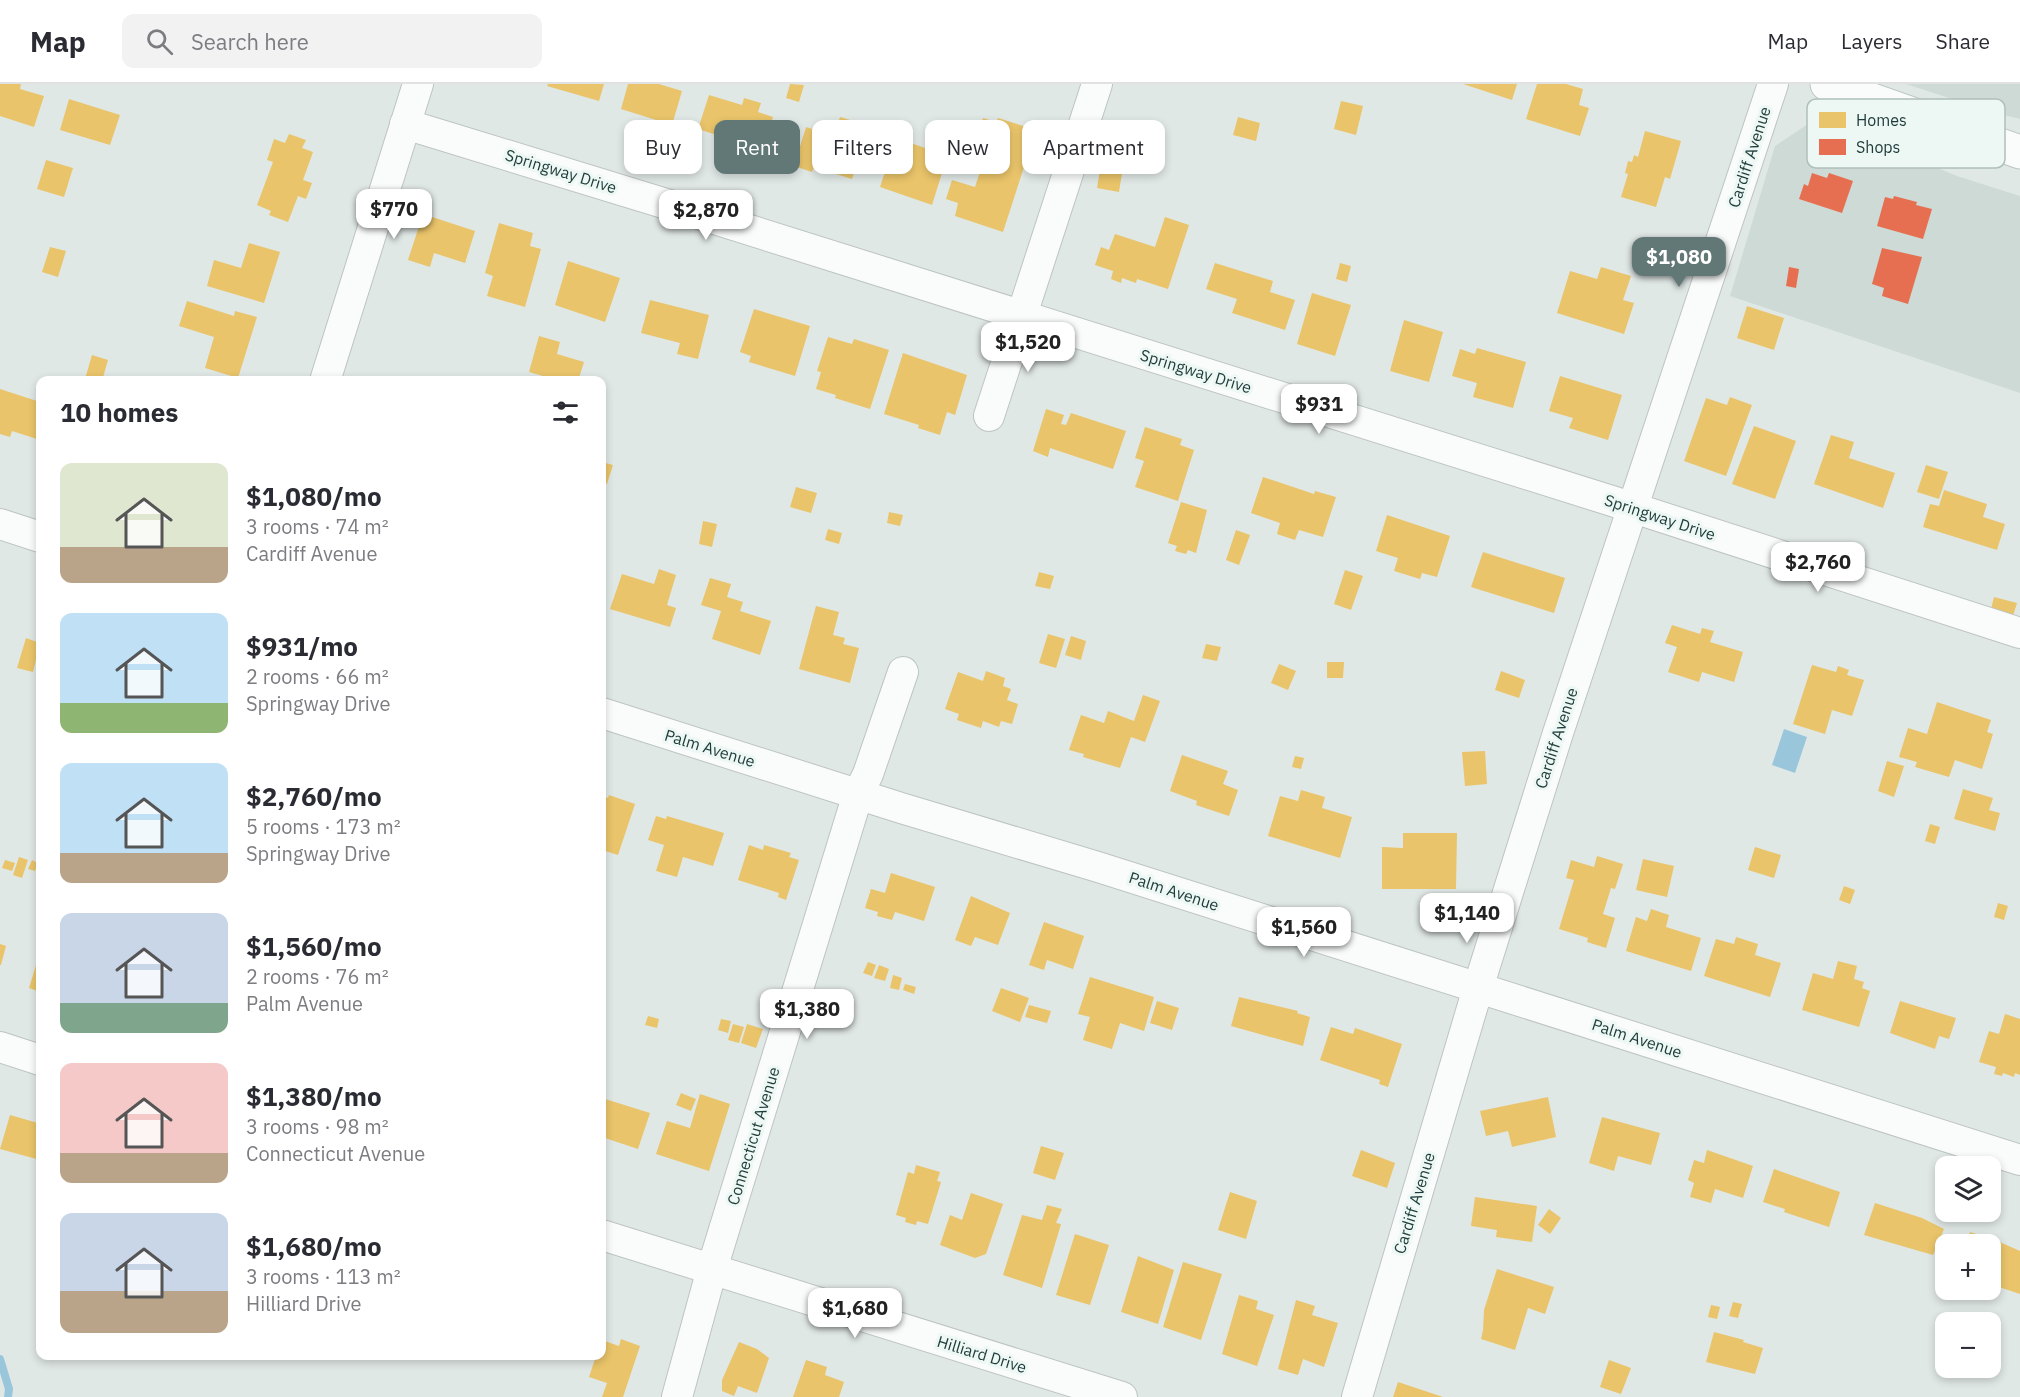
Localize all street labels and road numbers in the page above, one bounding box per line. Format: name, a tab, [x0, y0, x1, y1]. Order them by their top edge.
street label: Cardiff Avenue	[1723, 104, 1775, 210]
street label: Springway Drive	[503, 145, 619, 198]
street label: Springway Drive	[1138, 345, 1254, 398]
street label: Springway Drive	[1602, 490, 1718, 544]
street label: Cardiff Avenue	[1530, 685, 1582, 791]
street label: Palm Avenue	[662, 725, 758, 771]
street label: Palm Avenue	[1126, 867, 1222, 915]
street label: Palm Avenue	[1589, 1014, 1685, 1062]
street label: Connecticut Avenue	[722, 1064, 784, 1208]
street label: Cardiff Avenue	[1389, 1150, 1439, 1256]
street label: Hilliard Drive	[935, 1331, 1029, 1377]

